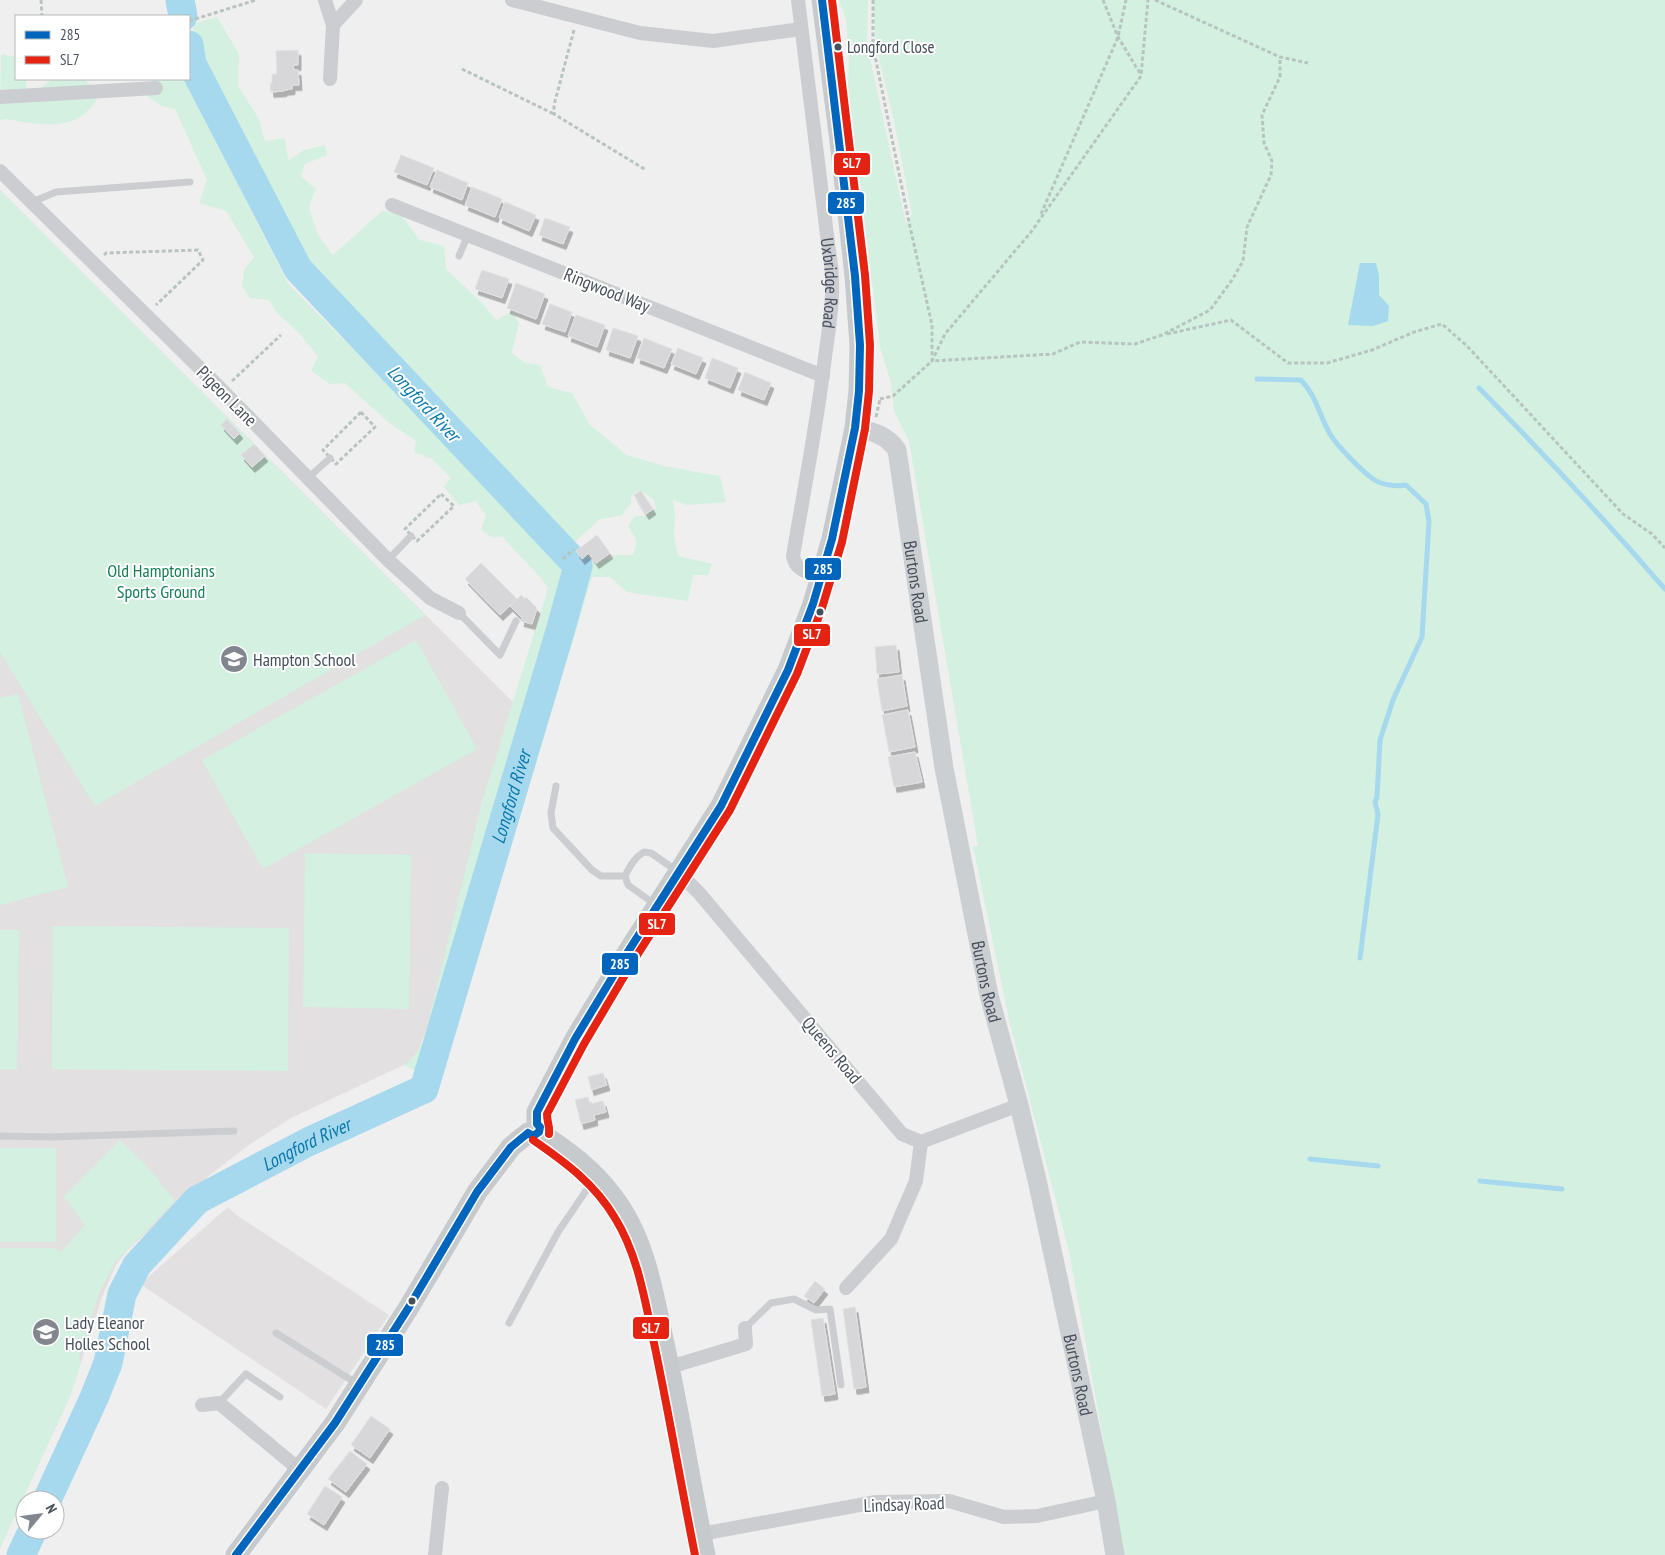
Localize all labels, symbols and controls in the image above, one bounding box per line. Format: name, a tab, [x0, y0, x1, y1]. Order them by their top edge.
legend	[15, 15, 190, 80]
text: 285	[60, 25, 80, 44]
place label: Longford Close	[847, 36, 935, 58]
marker: Longford Close	[833, 42, 843, 52]
text: SL7	[60, 50, 79, 69]
line badge: SL7	[833, 152, 871, 176]
text: SL7	[843, 154, 862, 172]
line badge: 285	[827, 191, 865, 215]
text: 285	[836, 194, 856, 212]
street label: Uxbridge Road	[816, 236, 844, 330]
street label: Ringwood Way	[560, 262, 654, 318]
water label: Longford River	[383, 360, 467, 448]
street label: Pigeon Lane	[192, 361, 262, 431]
street label: Burtons Road	[899, 539, 934, 624]
line badge: 285	[804, 557, 842, 581]
park label: Old Hamptonians Sports Ground	[107, 559, 215, 603]
text: 285	[813, 560, 833, 578]
unlabelled marker	[815, 607, 825, 617]
line badge: SL7	[793, 623, 831, 647]
text: SL7	[803, 625, 822, 643]
school or university icon: Hampton School	[219, 644, 249, 674]
place label: Hampton School	[253, 648, 356, 671]
water label: Longford River	[486, 745, 537, 846]
line badge: SL7	[638, 912, 676, 936]
text: SL7	[648, 915, 667, 933]
street label: Burtons Road	[967, 939, 1007, 1025]
line badge: 285	[601, 952, 639, 976]
text: 285	[610, 955, 630, 973]
street label: Queens Road	[797, 1012, 867, 1088]
water label: Longford River	[257, 1111, 357, 1176]
unlabelled marker	[407, 1296, 417, 1306]
place label: Lady Eleanor Holles School	[65, 1311, 151, 1355]
line badge: SL7	[632, 1316, 670, 1340]
school or university icon: Lady Eleanor Holles School	[31, 1317, 61, 1347]
text: SL7	[642, 1319, 661, 1337]
street label: Burtons Road	[1059, 1332, 1099, 1418]
line badge: 285	[366, 1333, 404, 1357]
text: 285	[375, 1336, 395, 1354]
north arrow	[15, 1490, 65, 1540]
street label: Lindsay Road	[863, 1491, 945, 1517]
text: N	[42, 1501, 61, 1516]

